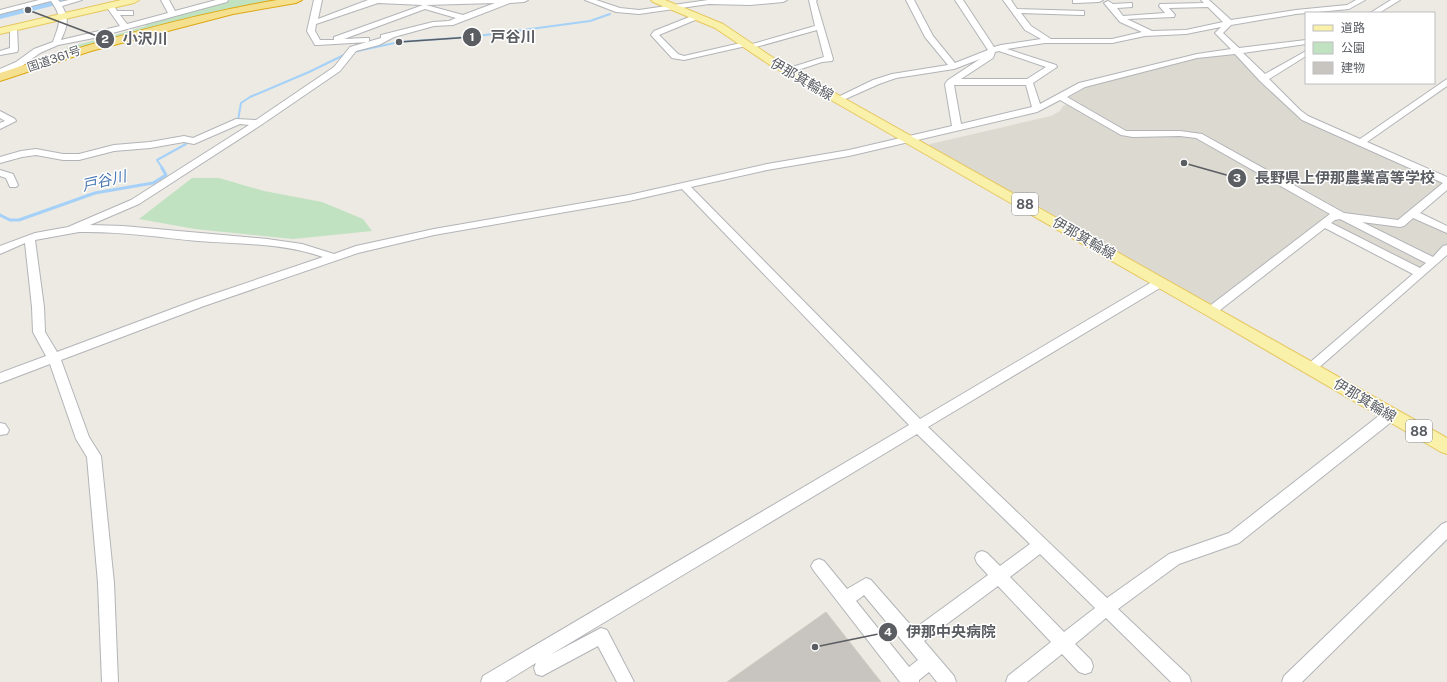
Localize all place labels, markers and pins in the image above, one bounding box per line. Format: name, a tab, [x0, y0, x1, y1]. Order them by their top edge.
callout: 戸谷川	[462, 23, 543, 50]
callout: 小沢川	[95, 26, 176, 53]
callout: 長野県上伊那農業高等学校	[1227, 164, 1443, 191]
callout: 伊那中央病院	[878, 618, 1004, 645]

